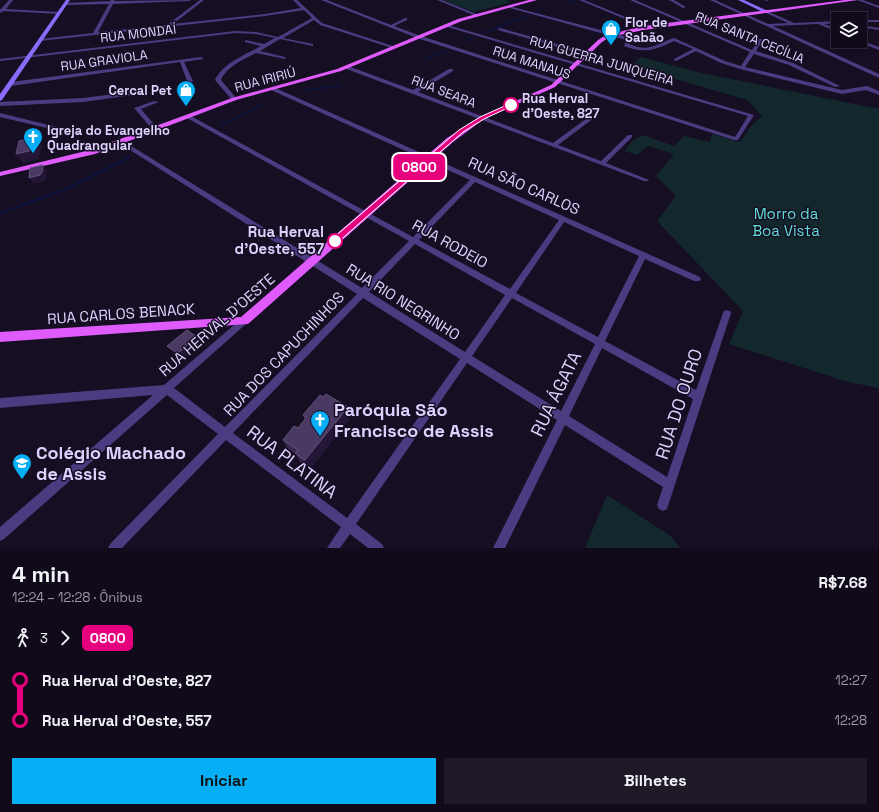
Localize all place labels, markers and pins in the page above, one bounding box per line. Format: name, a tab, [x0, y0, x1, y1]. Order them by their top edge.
place label: Flor de Sabão	[625, 14, 668, 46]
shop icon: Flor de Sabão	[600, 18, 622, 46]
shop icon: Cercal Pet	[175, 79, 197, 107]
place label: Cercal Pet	[108, 82, 172, 99]
place label: Rua Herval d'Oeste, 827	[522, 90, 600, 122]
marker: Rua Herval d'Oeste, 827	[503, 97, 519, 113]
place label: Igreja do Evangelho Quadrangular	[47, 122, 170, 154]
church icon: Igreja do Evangelho Quadrangular	[22, 126, 44, 154]
place label: Rua Herval d'Oeste, 557	[234, 222, 324, 258]
marker: Rua Herval d'Oeste, 557	[327, 233, 343, 249]
place label: Paróquia São Francisco de Assis	[334, 398, 494, 442]
church icon: Paróquia São Francisco de Assis	[309, 409, 331, 437]
place label: Colégio Machado de Assis	[36, 441, 186, 485]
school or university icon: Colégio Machado de Assis	[11, 452, 33, 480]

